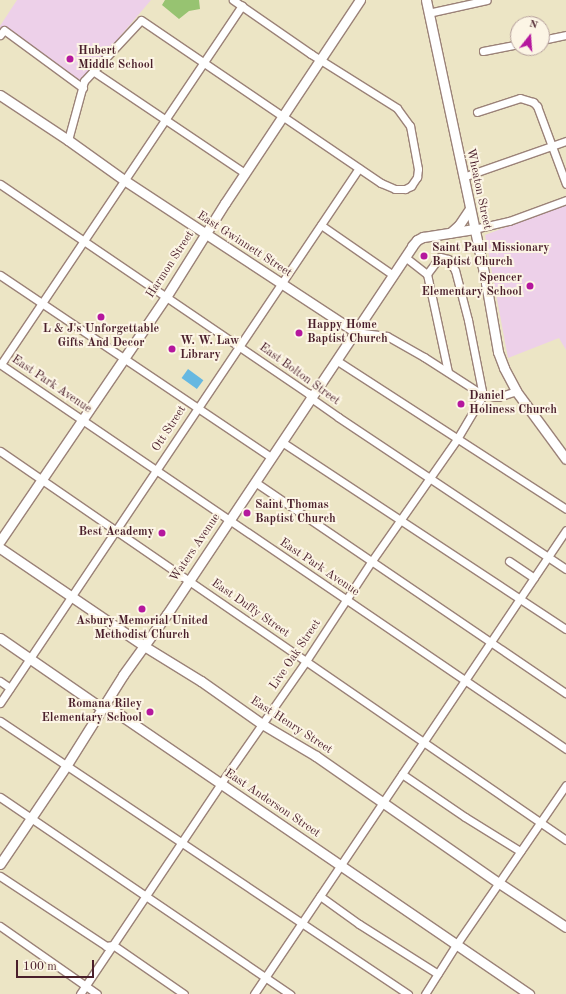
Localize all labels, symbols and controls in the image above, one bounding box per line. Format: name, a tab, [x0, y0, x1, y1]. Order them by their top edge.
north arrow	[510, 16, 550, 56]
text: N	[528, 19, 539, 31]
place label: Hubert Middle School	[78, 45, 153, 73]
marker: Hubert Middle School	[65, 54, 75, 64]
street label: Wheaton Street	[462, 147, 494, 231]
street label: East Gwinnett Street	[194, 209, 294, 281]
street label: Harmon Street	[144, 229, 198, 301]
place label: Saint Paul Missionary Baptist Church	[432, 242, 550, 270]
marker: Saint Paul Missionary Baptist Church	[419, 251, 429, 261]
place label: Spencer Elementary School	[422, 272, 522, 300]
marker: Spencer Elementary School	[525, 281, 535, 291]
marker: L & J's Unforgettable Gifts And Decor	[96, 312, 106, 322]
place label: Happy Home Baptist Church	[307, 319, 388, 347]
place label: L & J's Unforgettable Gifts And Decor	[43, 323, 159, 351]
marker: Happy Home Baptist Church	[294, 328, 304, 338]
place label: W. W. Law Library	[180, 335, 239, 363]
street label: East Bolton Street	[256, 341, 342, 409]
marker: W. W. Law Library	[167, 344, 177, 354]
street label: East Park Avenue	[8, 353, 94, 417]
place label: Daniel Holiness Church	[469, 390, 557, 418]
marker: Daniel Holiness Church	[456, 399, 466, 409]
street label: Ott Street	[150, 403, 190, 455]
place label: Saint Thomas Baptist Church	[255, 499, 336, 527]
marker: Saint Thomas Baptist Church	[242, 508, 252, 518]
street label: Waters Avenue	[168, 511, 224, 585]
place label: Best Academy	[79, 526, 154, 540]
marker: Best Academy	[157, 528, 167, 538]
street label: East Park Avenue	[276, 536, 362, 600]
street label: East Duffy Street	[208, 577, 292, 641]
marker: Asbury Memorial United Methodist Church	[137, 604, 147, 614]
place label: Asbury Memorial United Methodist Church	[76, 615, 208, 643]
street label: Live Oak Street	[267, 617, 325, 693]
street label: East Henry Street	[247, 694, 335, 758]
place label: Romana Riley Elementary School	[42, 698, 142, 726]
marker: Romana Riley Elementary School	[145, 707, 155, 717]
street label: East Anderson Street	[221, 767, 323, 841]
scale bar	[18, 952, 96, 978]
text: 100 m	[23, 961, 57, 973]

